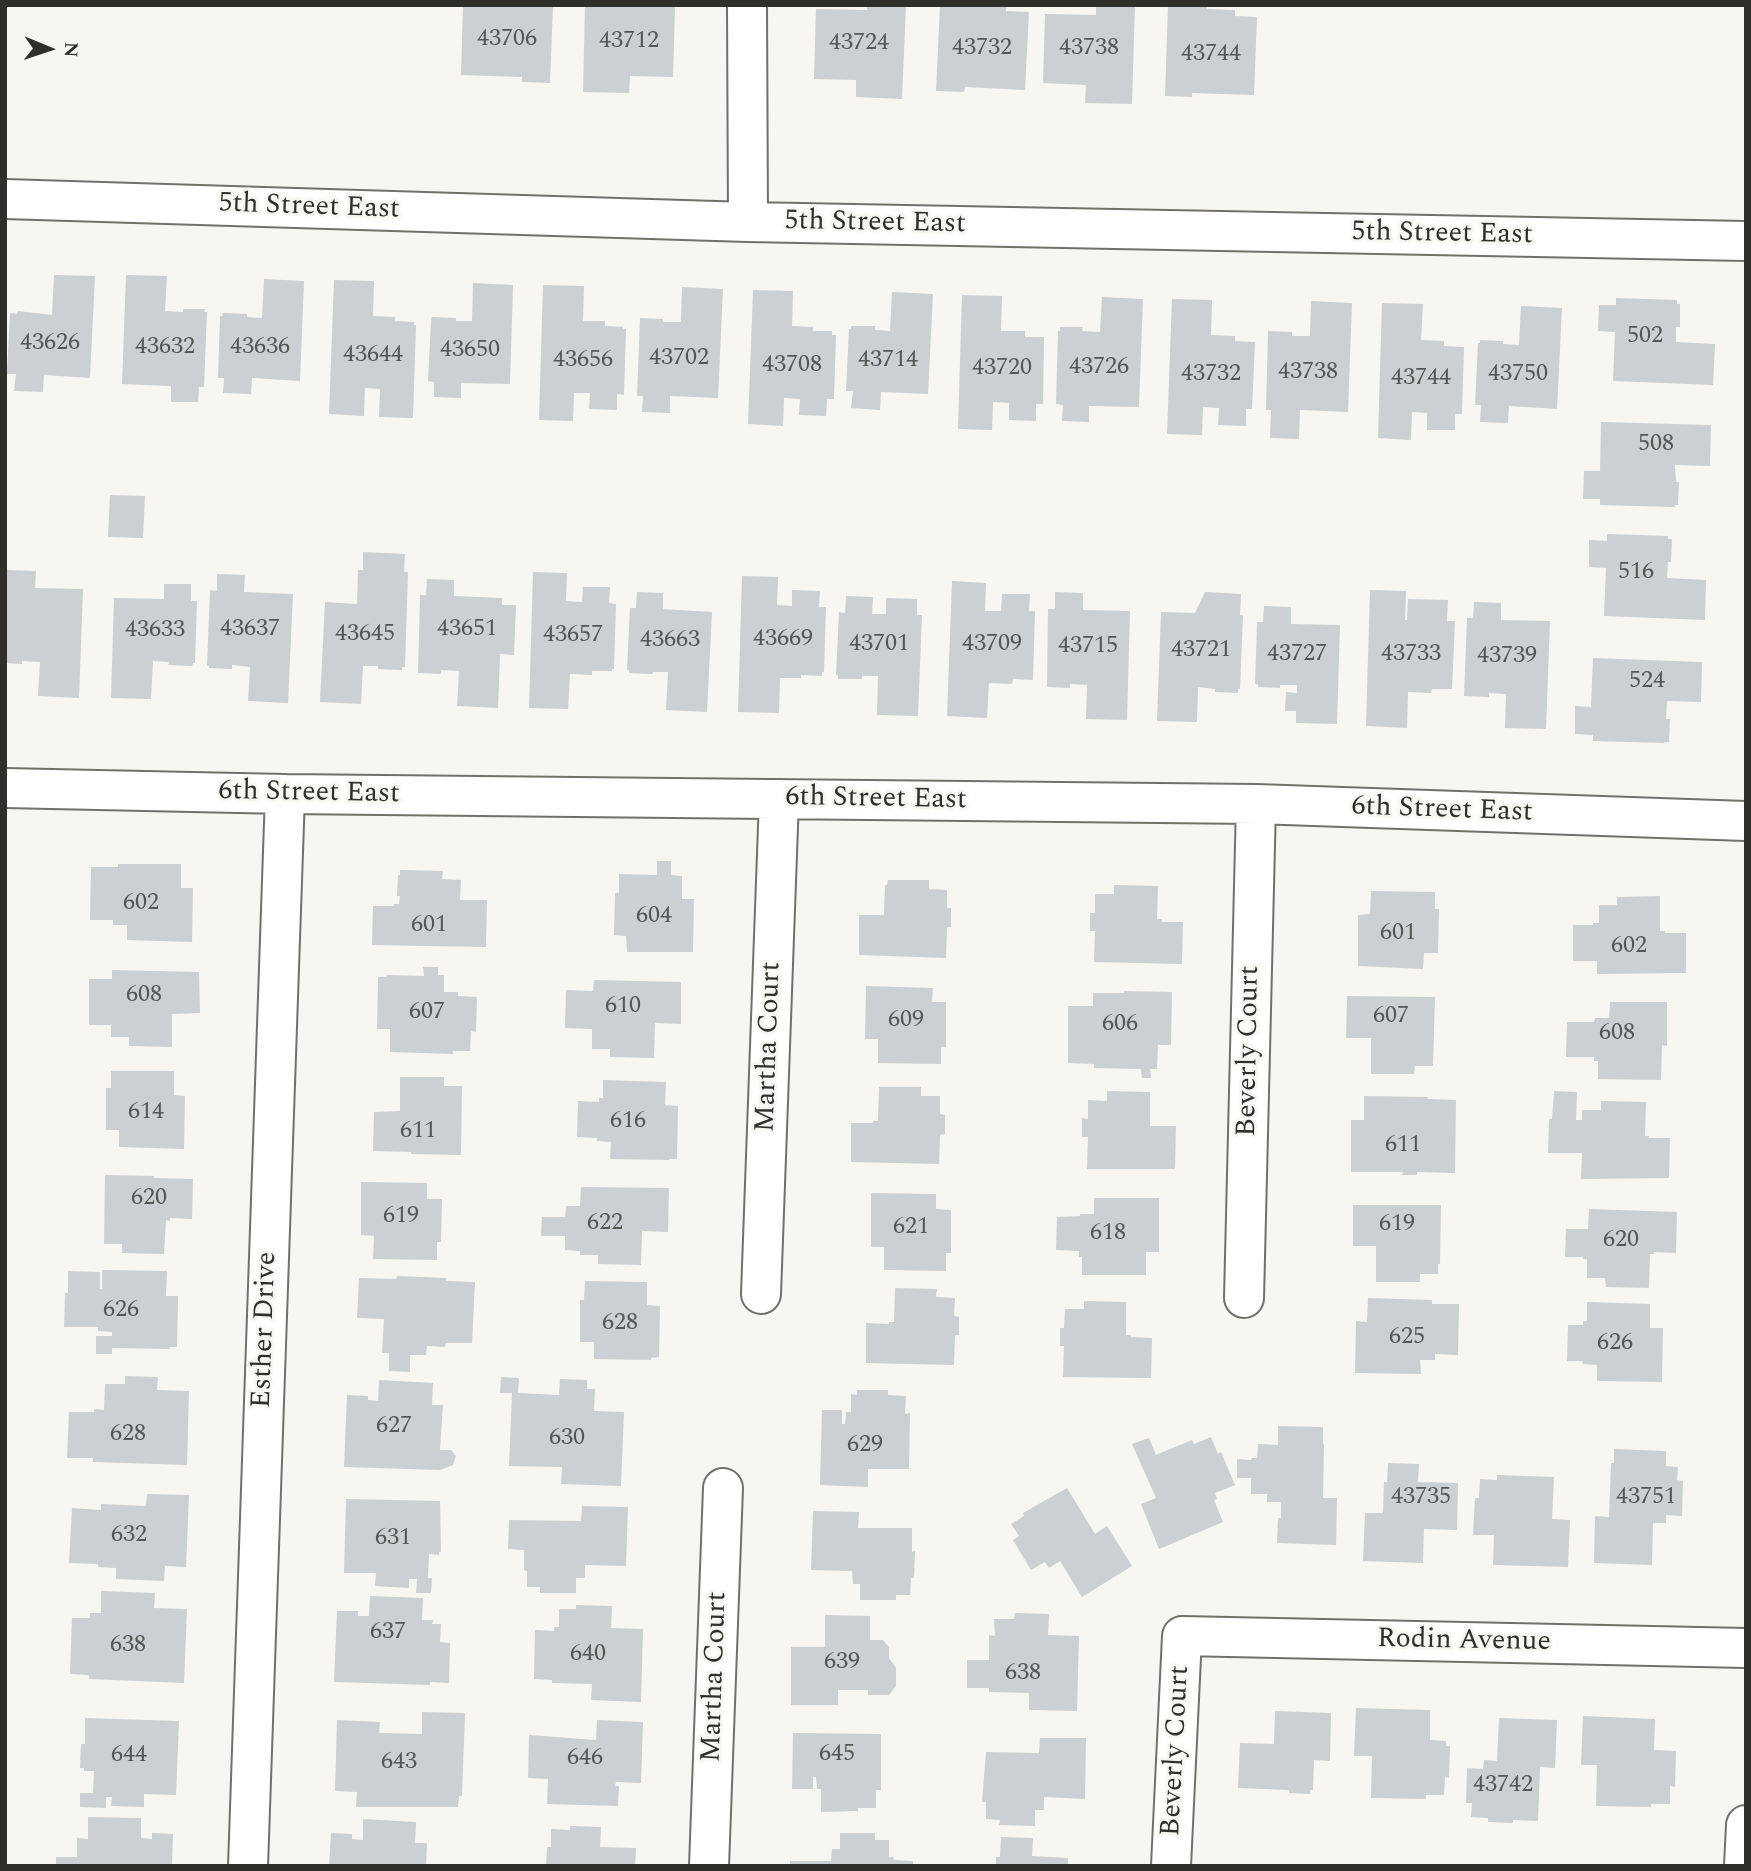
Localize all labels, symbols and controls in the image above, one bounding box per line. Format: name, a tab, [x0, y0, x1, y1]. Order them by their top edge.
north arrow	[14, 14, 84, 84]
house number: 43706	[477, 26, 537, 54]
house number: 43712	[599, 28, 659, 56]
house number: 43724	[829, 30, 889, 58]
house number: 43732	[952, 35, 1012, 63]
house number: 43738	[1059, 35, 1119, 63]
text: N	[56, 41, 85, 58]
house number: 43744	[1181, 41, 1241, 69]
street label: 5th Street East	[218, 188, 400, 228]
street label: 5th Street East	[784, 206, 966, 242]
street label: 5th Street East	[1351, 217, 1533, 253]
house number: 502	[1627, 323, 1663, 351]
house number: 43626	[20, 330, 80, 358]
house number: 43632	[135, 334, 195, 362]
house number: 43636	[230, 334, 290, 362]
house number: 43650	[440, 337, 500, 365]
house number: 43644	[343, 342, 403, 370]
house number: 43702	[649, 345, 709, 373]
house number: 43656	[553, 347, 613, 375]
house number: 43714	[858, 347, 918, 375]
house number: 43708	[762, 352, 822, 380]
house number: 43726	[1069, 354, 1129, 382]
house number: 43720	[972, 355, 1032, 383]
house number: 43738	[1278, 359, 1338, 387]
house number: 43732	[1181, 361, 1241, 389]
house number: 43750	[1488, 361, 1548, 389]
house number: 43744	[1391, 365, 1451, 393]
house number: 508	[1638, 431, 1674, 459]
house number: 516	[1618, 559, 1654, 587]
house number: 43637	[220, 616, 280, 644]
house number: 43651	[437, 616, 497, 644]
house number: 43633	[125, 617, 185, 645]
house number: 43645	[335, 621, 395, 649]
house number: 43657	[543, 622, 603, 650]
house number: 43669	[753, 626, 813, 654]
house number: 43663	[640, 627, 700, 655]
house number: 43701	[849, 631, 909, 659]
house number: 43709	[962, 631, 1022, 659]
house number: 43715	[1058, 633, 1118, 661]
house number: 43721	[1171, 637, 1231, 665]
house number: 43727	[1267, 641, 1327, 669]
house number: 43733	[1381, 641, 1441, 669]
house number: 43739	[1477, 643, 1537, 671]
house number: 524	[1629, 668, 1665, 696]
street label: 6th Street East	[218, 776, 400, 812]
street label: 6th Street East	[785, 782, 967, 818]
street label: 6th Street East	[1351, 791, 1533, 831]
house number: 602	[123, 890, 159, 918]
house number: 604	[636, 903, 672, 931]
house number: 601	[411, 912, 447, 940]
house number: 601	[1380, 920, 1416, 948]
house number: 602	[1611, 933, 1647, 961]
street label: Martha Court	[750, 961, 790, 1133]
street label: Beverly Court	[1232, 965, 1268, 1137]
house number: 608	[126, 982, 162, 1010]
house number: 610	[605, 993, 641, 1021]
house number: 607	[409, 999, 445, 1027]
house number: 607	[1373, 1003, 1409, 1031]
house number: 609	[888, 1007, 924, 1035]
house number: 606	[1102, 1011, 1138, 1039]
house number: 608	[1599, 1020, 1635, 1048]
house number: 614	[128, 1099, 164, 1127]
house number: 616	[610, 1108, 646, 1136]
house number: 611	[400, 1118, 436, 1146]
house number: 611	[1385, 1132, 1421, 1160]
house number: 620	[131, 1185, 167, 1213]
house number: 619	[383, 1203, 419, 1231]
house number: 622	[587, 1210, 623, 1238]
house number: 619	[1379, 1211, 1415, 1239]
house number: 621	[893, 1214, 929, 1242]
house number: 618	[1090, 1220, 1126, 1248]
house number: 620	[1603, 1227, 1639, 1255]
street label: Esther Drive	[246, 1251, 286, 1409]
house number: 626	[103, 1297, 139, 1325]
house number: 628	[602, 1310, 638, 1338]
house number: 625	[1389, 1324, 1425, 1352]
house number: 626	[1597, 1330, 1633, 1358]
house number: 627	[376, 1413, 412, 1441]
house number: 628	[110, 1421, 146, 1449]
house number: 630	[549, 1425, 585, 1453]
house number: 629	[847, 1432, 883, 1460]
house number: 43735	[1391, 1484, 1451, 1512]
house number: 43751	[1616, 1484, 1676, 1512]
house number: 632	[111, 1522, 147, 1550]
house number: 631	[375, 1525, 411, 1553]
street label: Martha Court	[696, 1591, 736, 1763]
house number: 637	[370, 1619, 406, 1647]
street label: Rodin Avenue	[1377, 1624, 1551, 1660]
house number: 638	[110, 1632, 146, 1660]
house number: 640	[570, 1641, 606, 1669]
house number: 639	[824, 1649, 860, 1677]
house number: 638	[1005, 1660, 1041, 1688]
street label: Beverly Court	[1156, 1665, 1198, 1837]
house number: 645	[819, 1741, 855, 1769]
house number: 644	[111, 1742, 147, 1770]
house number: 646	[567, 1745, 603, 1773]
house number: 643	[381, 1749, 417, 1777]
house number: 43742	[1473, 1772, 1533, 1800]

